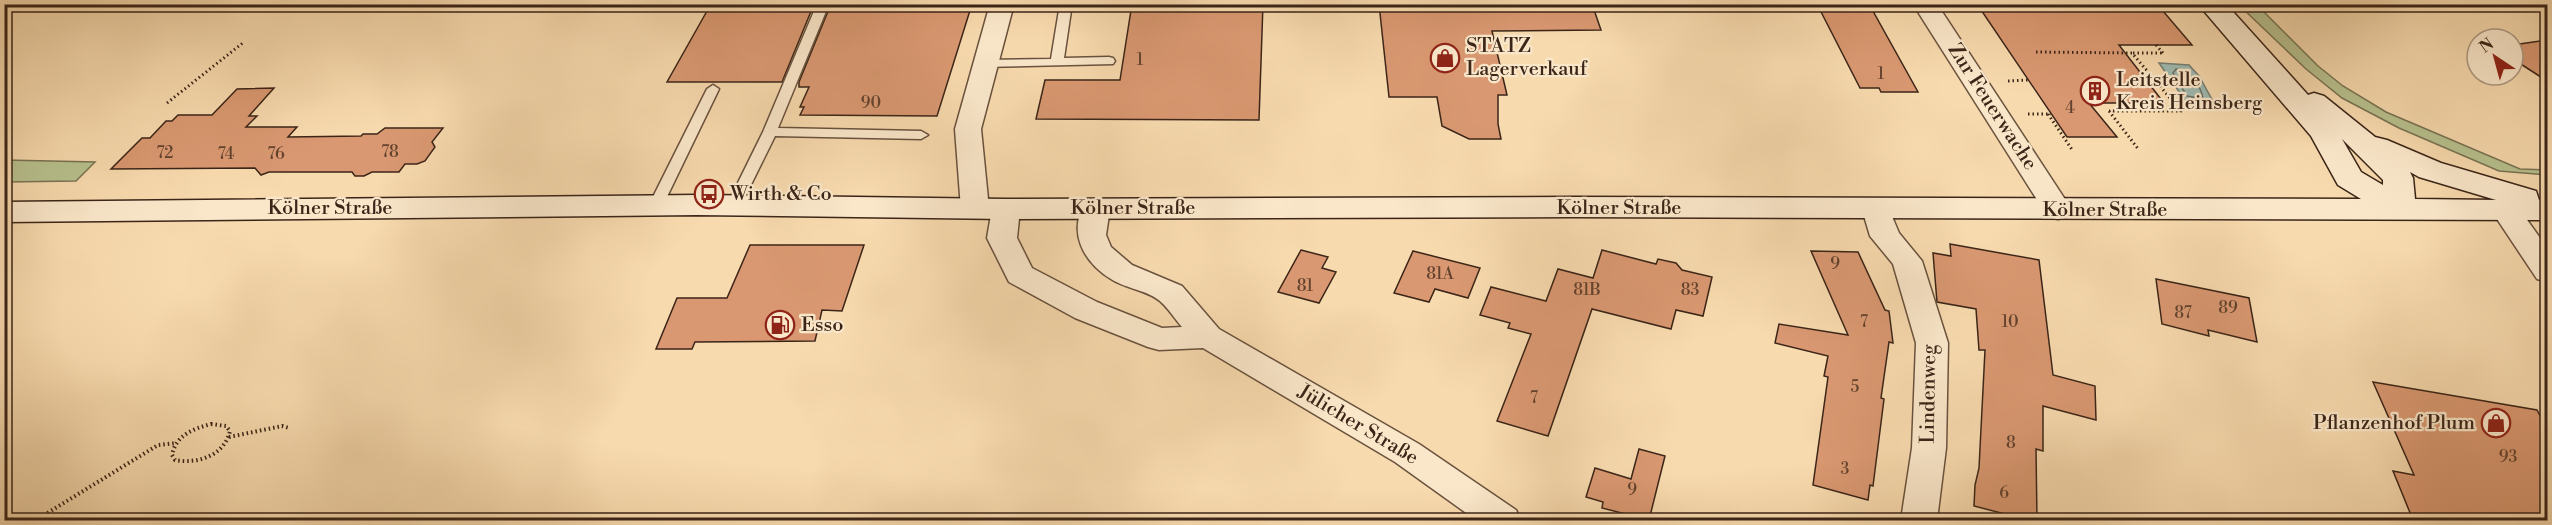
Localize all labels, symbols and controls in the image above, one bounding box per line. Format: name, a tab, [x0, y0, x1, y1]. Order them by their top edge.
north arrow	[2465, 27, 2525, 87]
place label: STATZ Lagerverkauf	[1466, 34, 1588, 82]
text: N	[2476, 34, 2498, 57]
street label: Zur Feuerwache	[1942, 39, 2042, 175]
shop icon: STATZ Lagerverkauf	[1429, 42, 1461, 74]
house number: 1	[1137, 50, 1144, 70]
house number: 1	[1878, 64, 1885, 84]
place label: Leitstelle Kreis Heinsberg	[2116, 68, 2263, 116]
building icon: Leitstelle Kreis Heinsberg	[2079, 75, 2111, 107]
house number: 90	[861, 93, 881, 113]
house number: 4	[2065, 98, 2075, 118]
house number: 78	[381, 142, 399, 162]
house number: 72	[157, 143, 174, 163]
house number: 74	[218, 144, 235, 164]
house number: 76	[267, 144, 285, 164]
bus stop icon: Wirth & Co	[693, 178, 725, 210]
place label: Wirth & Co	[729, 182, 832, 207]
street label: Kölner Straße	[268, 196, 392, 221]
street label: Kölner Straße	[1071, 196, 1195, 221]
street label: Kölner Straße	[1557, 196, 1681, 221]
street label: Kölner Straße	[2043, 198, 2167, 223]
house number: 9	[1830, 254, 1840, 274]
house number: 81A	[1426, 264, 1455, 284]
house number: 81	[1297, 276, 1313, 296]
house number: 81B	[1573, 280, 1601, 300]
house number: 83	[1681, 280, 1699, 300]
house number: 89	[2218, 298, 2238, 318]
house number: 87	[2174, 303, 2192, 323]
fuel station icon: Esso	[764, 309, 796, 341]
house number: 7	[1860, 312, 1868, 332]
house number: 10	[2002, 312, 2019, 332]
place label: Esso	[801, 313, 844, 338]
street label: Lindenweg	[1916, 344, 1942, 444]
house number: 5	[1851, 377, 1860, 397]
street label: Jülicher Straße	[1293, 379, 1423, 471]
house number: 7	[1530, 388, 1538, 408]
shop icon: Pflanzenhof Plum	[2480, 407, 2512, 439]
place label: Pflanzenhof Plum	[2313, 411, 2475, 436]
house number: 8	[2006, 433, 2016, 453]
house number: 93	[2499, 447, 2517, 467]
house number: 3	[1841, 459, 1850, 479]
house number: 9	[1627, 480, 1637, 500]
house number: 6	[1999, 483, 2009, 503]

